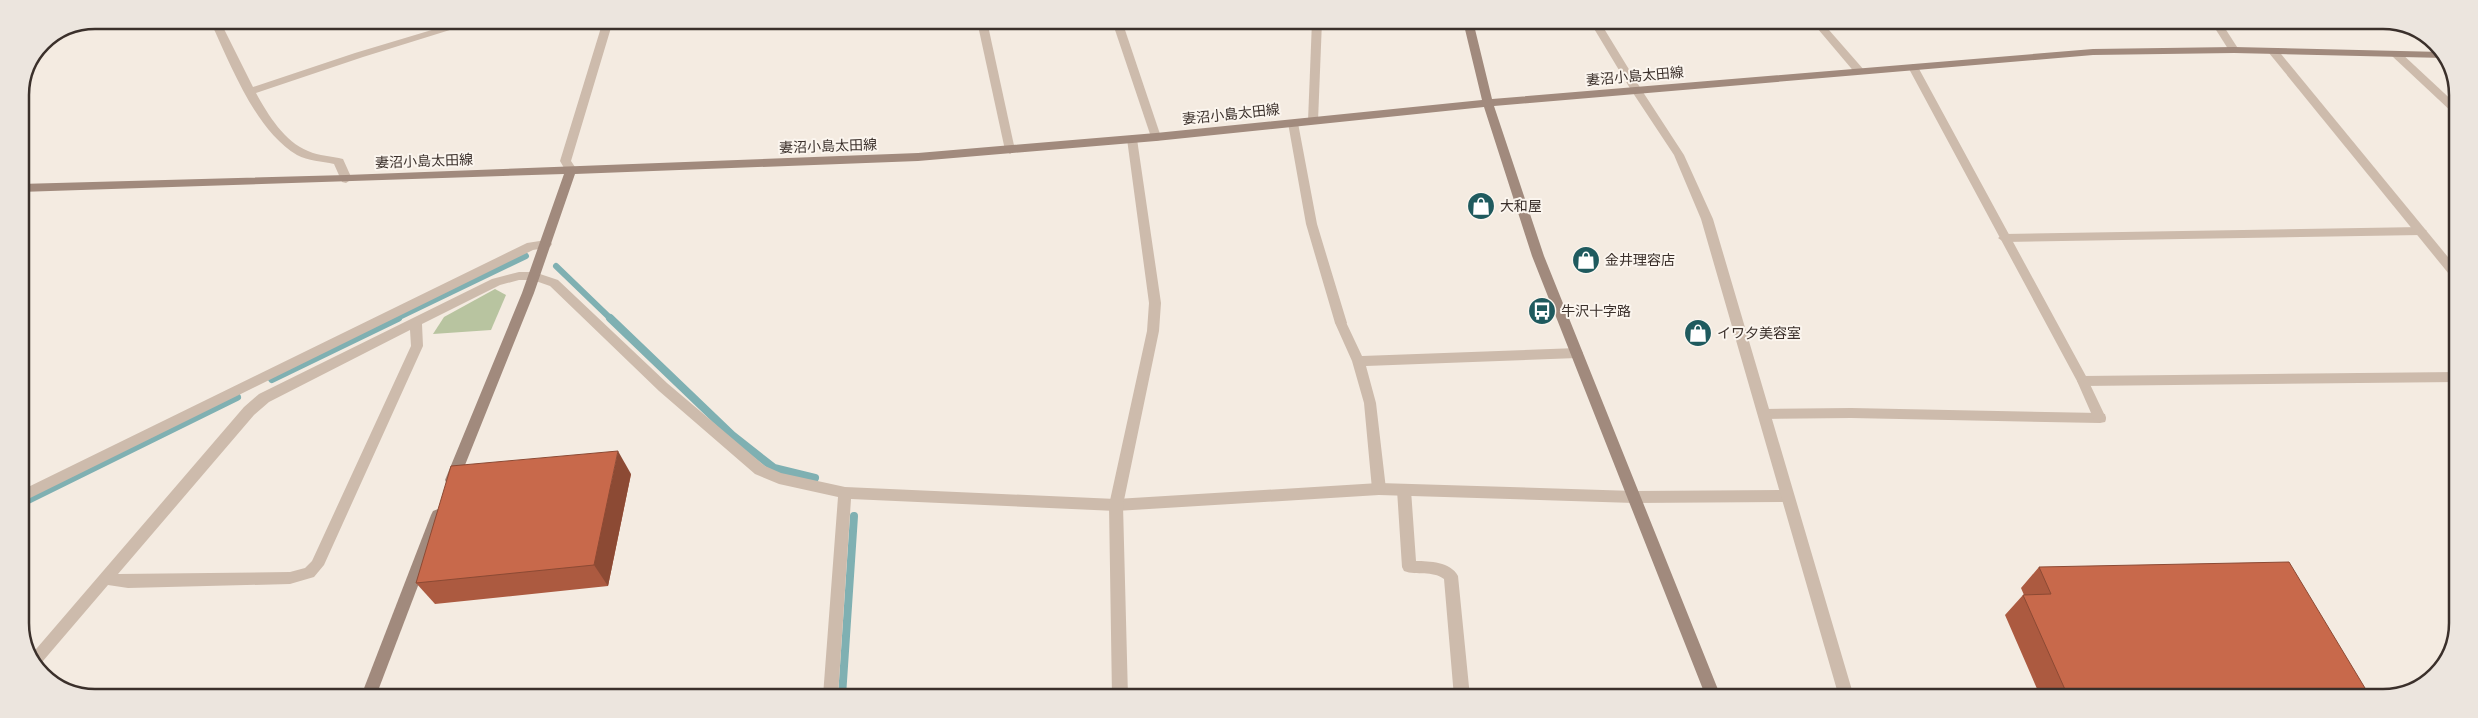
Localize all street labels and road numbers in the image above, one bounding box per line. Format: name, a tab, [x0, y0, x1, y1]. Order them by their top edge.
street label: 妻沼小島太田線	[1585, 63, 1685, 89]
street label: 妻沼小島太田線	[1181, 100, 1281, 128]
street label: 妻沼小島太田線	[779, 135, 877, 157]
street label: 妻沼小島太田線	[375, 150, 473, 172]

